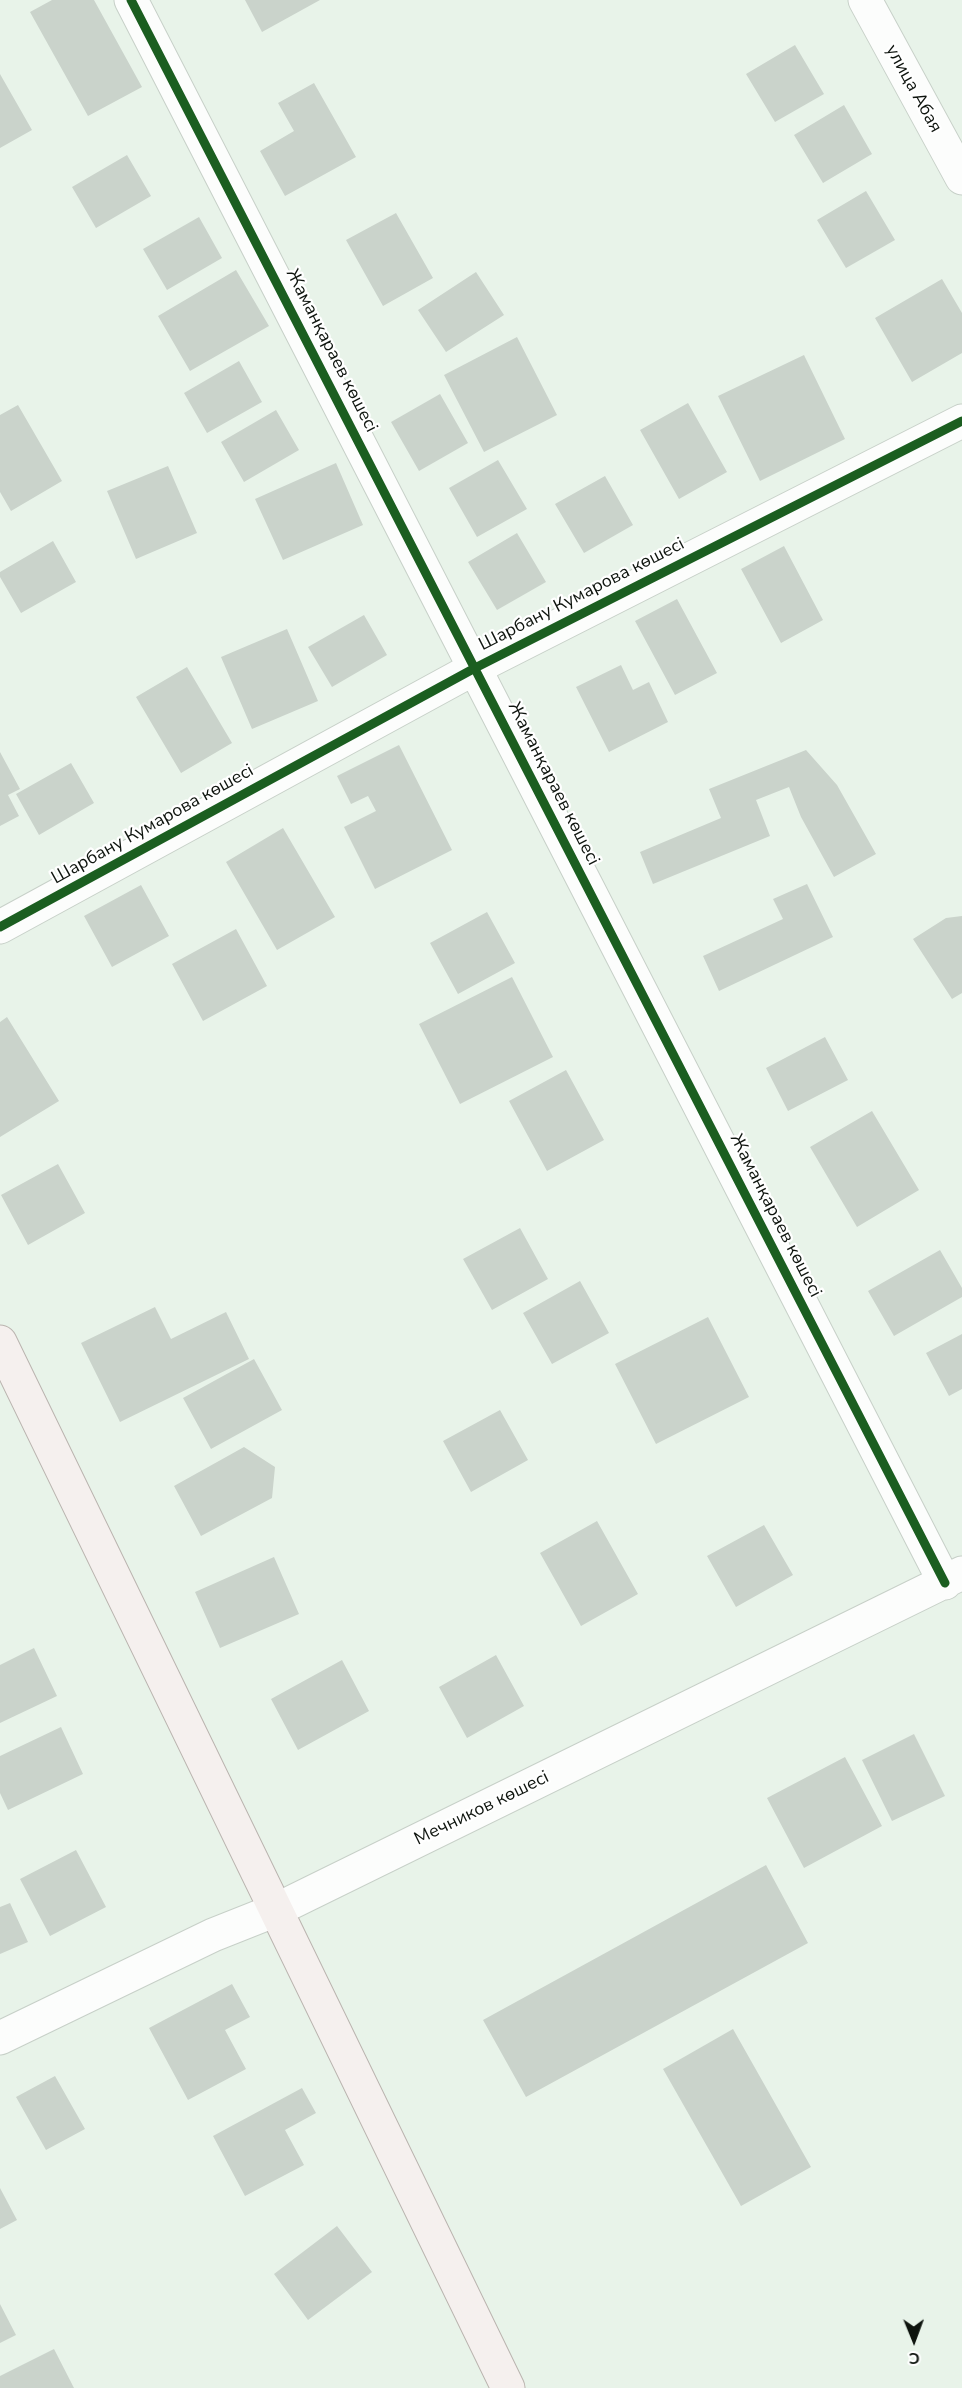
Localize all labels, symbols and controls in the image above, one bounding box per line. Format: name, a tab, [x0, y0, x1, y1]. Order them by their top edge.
street label: улица Абая	[880, 41, 946, 137]
street label: Жаманқараев көшесі	[280, 266, 382, 436]
street label: Шарбану Кумарова көшесі	[476, 534, 688, 656]
street label: Жаманқараев көшесі	[502, 699, 604, 869]
street label: Шарбану Кумарова көшесі	[48, 760, 258, 890]
street label: Жаманқараев көшесі	[724, 1131, 826, 1301]
street label: Мечников көшесі	[411, 1767, 553, 1851]
north arrow	[884, 2310, 944, 2370]
text: С	[909, 2347, 920, 2369]

